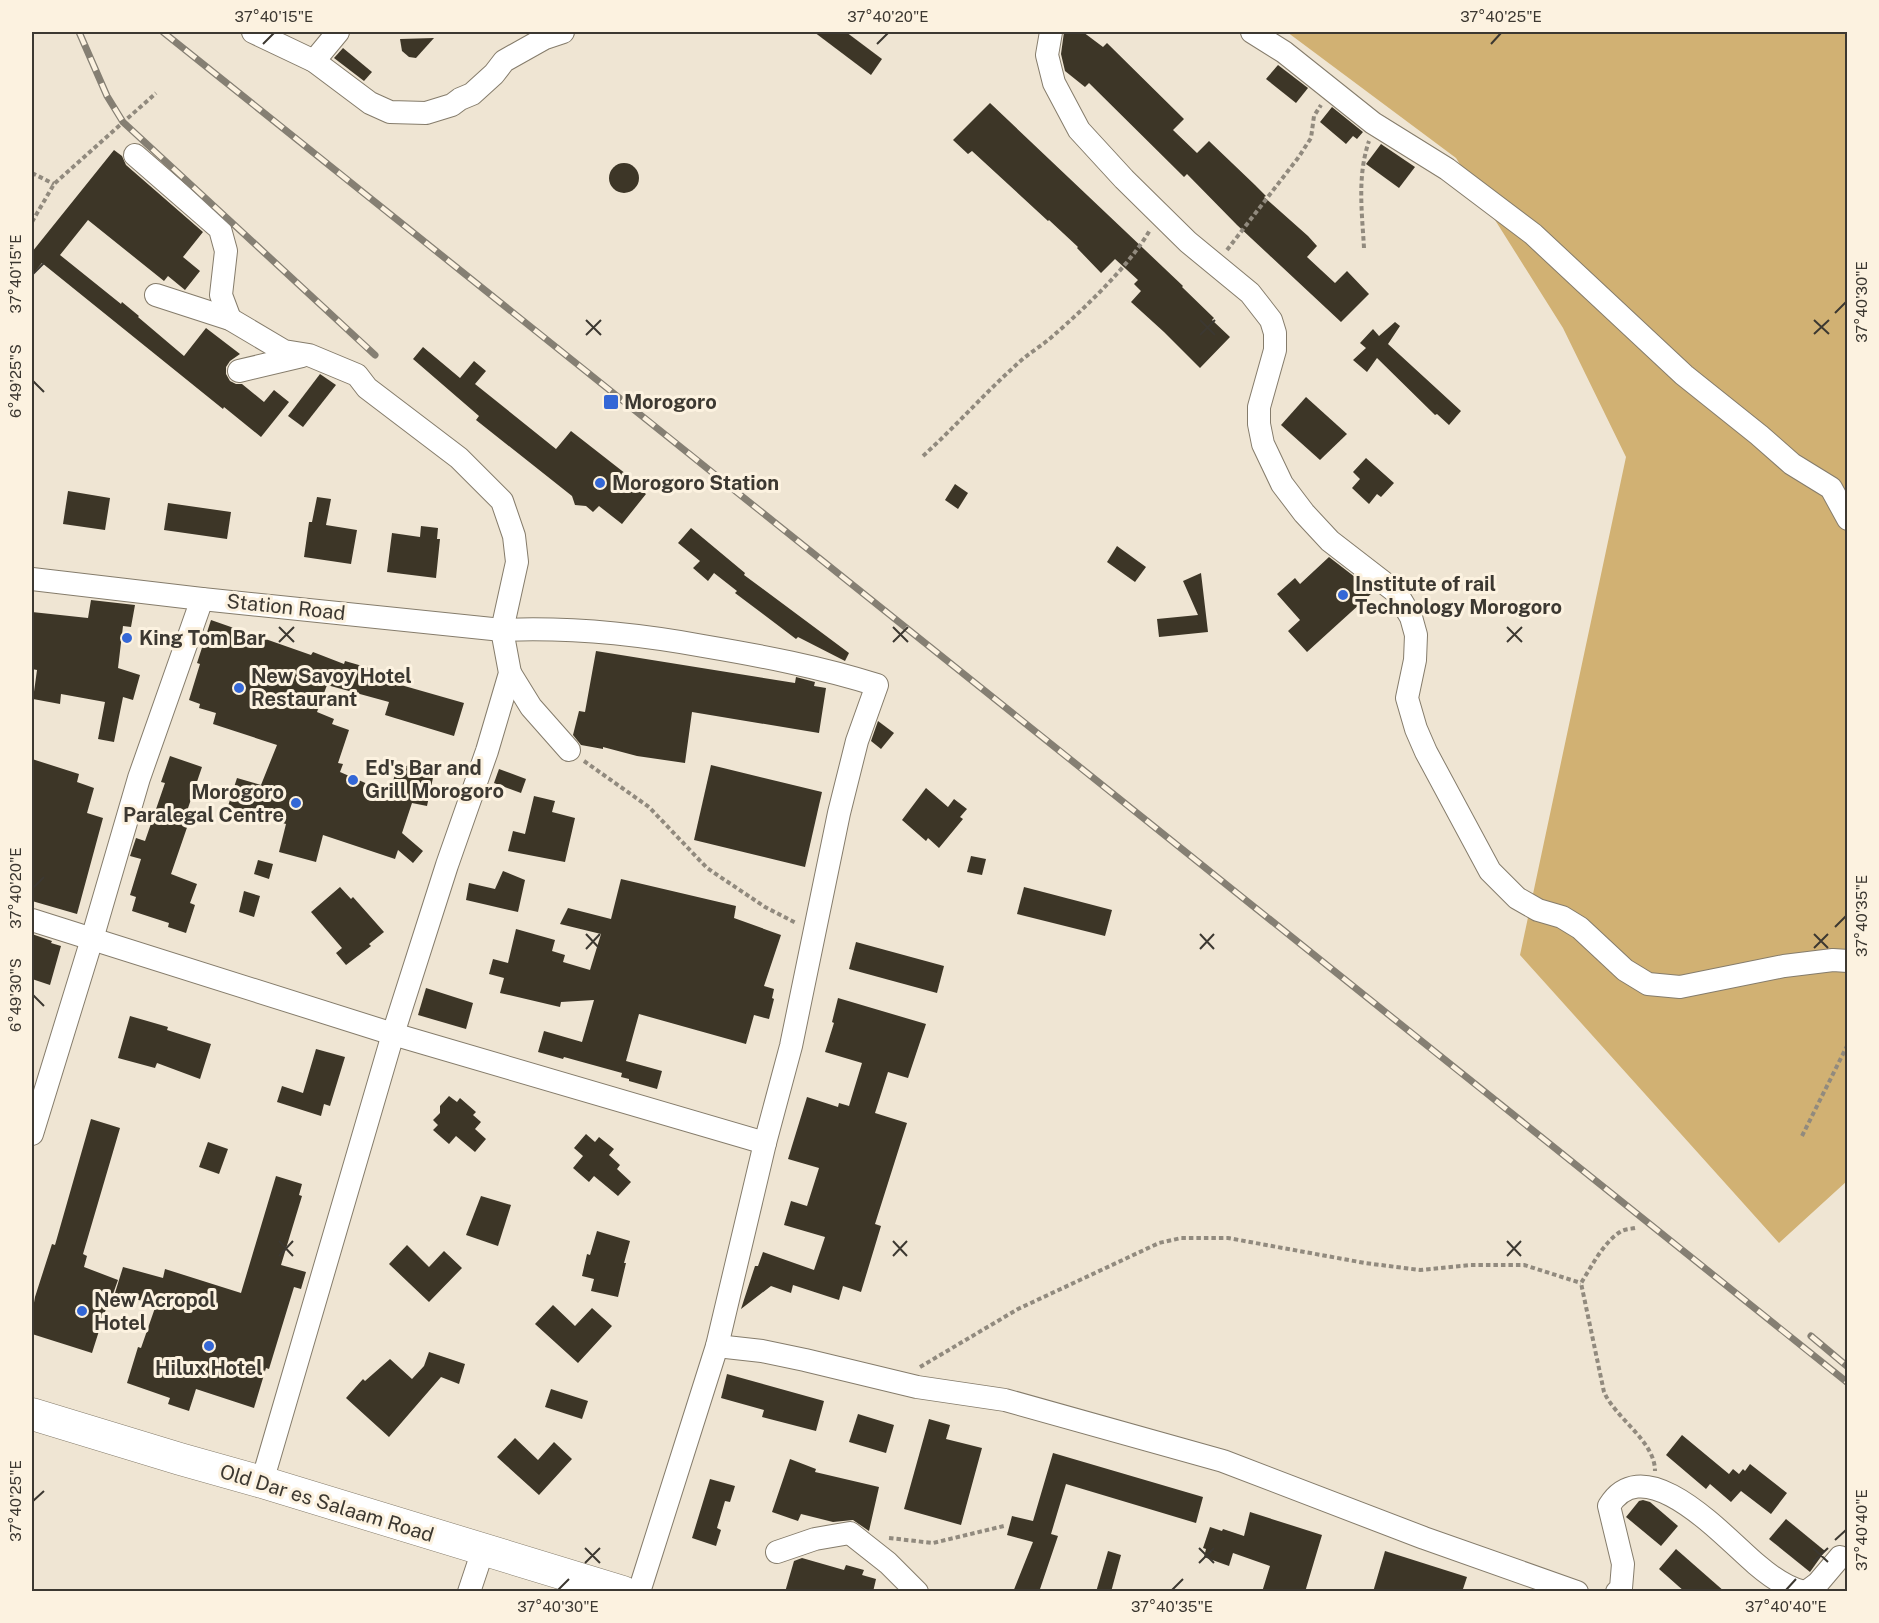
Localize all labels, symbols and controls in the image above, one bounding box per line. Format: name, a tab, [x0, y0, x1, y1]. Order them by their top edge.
text: 37°40'15"E	[235, 8, 313, 25]
text: 37°40'20"E	[847, 8, 929, 25]
text: 37°40'25"E	[1460, 8, 1542, 25]
text: 37°40'15"E	[7, 235, 24, 313]
text: 37°40'30"E	[1853, 261, 1870, 343]
text: 6°49'25"S	[7, 344, 24, 418]
place label: Morogoro	[624, 390, 717, 414]
marker: Morogoro	[602, 393, 620, 411]
place label: Morogoro Station	[612, 471, 779, 495]
marker: Morogoro Station	[593, 476, 607, 490]
place label: Institute of rail Technology Morogoro	[1355, 572, 1562, 619]
marker: Institute of rail Technology Morogoro	[1336, 588, 1350, 602]
street label: Station Road	[225, 589, 347, 625]
place label: King Tom Bar	[139, 626, 266, 650]
marker: King Tom Bar	[120, 631, 134, 645]
place label: New Savoy Hotel Restaurant	[251, 664, 412, 711]
marker: New Savoy Hotel Restaurant	[232, 681, 246, 695]
place label: Ed's Bar and Grill Morogoro	[365, 756, 504, 803]
marker: Ed's Bar and Grill Morogoro	[346, 773, 360, 787]
place label: Morogoro Paralegal Centre	[123, 780, 284, 827]
marker: Morogoro Paralegal Centre	[289, 796, 303, 810]
text: 37°40'20"E	[7, 847, 24, 929]
text: 37°40'35"E	[1853, 875, 1870, 957]
text: 6°49'30"S	[7, 958, 24, 1032]
place label: New Acropol Hotel	[94, 1288, 216, 1335]
marker: New Acropol Hotel	[75, 1304, 89, 1318]
marker: Hilux Hotel	[202, 1339, 216, 1353]
place label: Hilux Hotel	[155, 1356, 263, 1380]
street label: Old Dar es Salaam Road	[217, 1459, 437, 1547]
text: 37°40'25"E	[7, 1460, 24, 1542]
text: 37°40'40"E	[1853, 1489, 1870, 1571]
text: 37°40'30"E	[517, 1598, 599, 1615]
text: 37°40'35"E	[1131, 1598, 1213, 1615]
text: 37°40'40"E	[1745, 1598, 1827, 1615]

